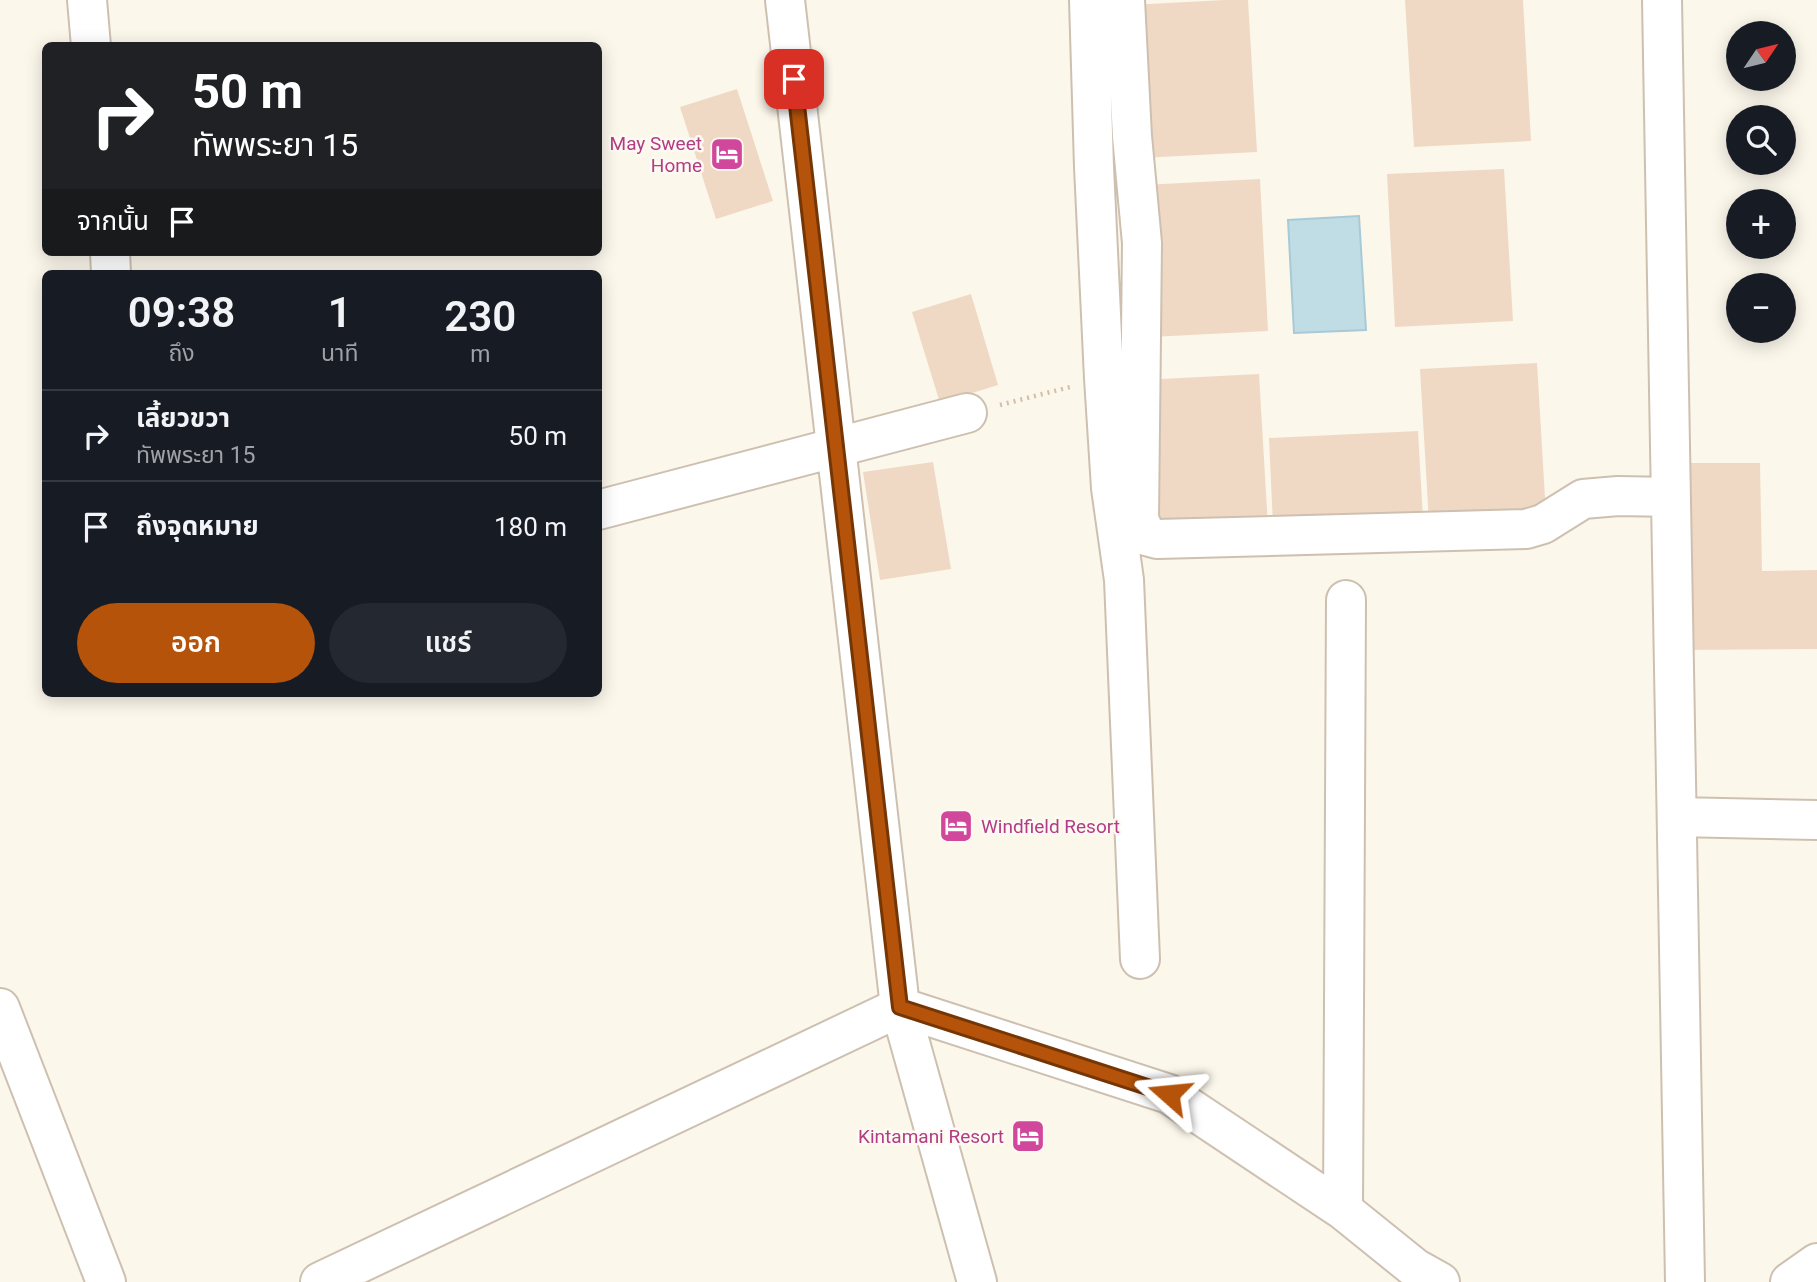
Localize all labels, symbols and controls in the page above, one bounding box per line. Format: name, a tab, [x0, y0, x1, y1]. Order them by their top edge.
north arrow	[1726, 21, 1796, 91]
map controls	[1726, 21, 1796, 343]
pin	[764, 49, 824, 109]
icon: arrive	[775, 60, 813, 98]
text: 50 m	[192, 63, 303, 120]
icon: right	[77, 70, 168, 161]
button: search	[1726, 105, 1796, 175]
text: ทัพพระยา 15	[192, 126, 358, 164]
place label: May Sweet Home	[610, 132, 702, 177]
hotel icon: May Sweet Home	[708, 135, 746, 173]
button: +	[1726, 189, 1796, 259]
icon: arrive	[163, 203, 201, 241]
text: จากนั้น	[77, 206, 149, 236]
button: −	[1726, 273, 1796, 343]
text: 09:38	[128, 288, 235, 337]
text: 1	[328, 288, 352, 337]
text: 230	[444, 292, 516, 341]
text: ถึง	[168, 340, 195, 367]
text: นาที	[321, 340, 358, 367]
text: m	[470, 341, 490, 368]
text: เลี้ยวขวา	[136, 403, 230, 433]
icon: right	[77, 417, 115, 455]
text: 50 m	[509, 421, 567, 451]
text: ทัพพระยา 15	[136, 442, 256, 469]
icon: arrive	[77, 508, 115, 546]
text: ถึงจุดหมาย	[136, 511, 259, 541]
text: 180 m	[494, 512, 567, 542]
button: ออก	[77, 603, 315, 683]
button: แชร์	[329, 603, 567, 683]
hotel icon: Windfield Resort	[937, 807, 975, 845]
place label: Windfield Resort	[981, 815, 1120, 838]
position arrow	[1132, 1057, 1206, 1131]
hotel icon: Kintamani Resort	[1009, 1117, 1047, 1155]
place label: Kintamani Resort	[858, 1125, 1004, 1148]

